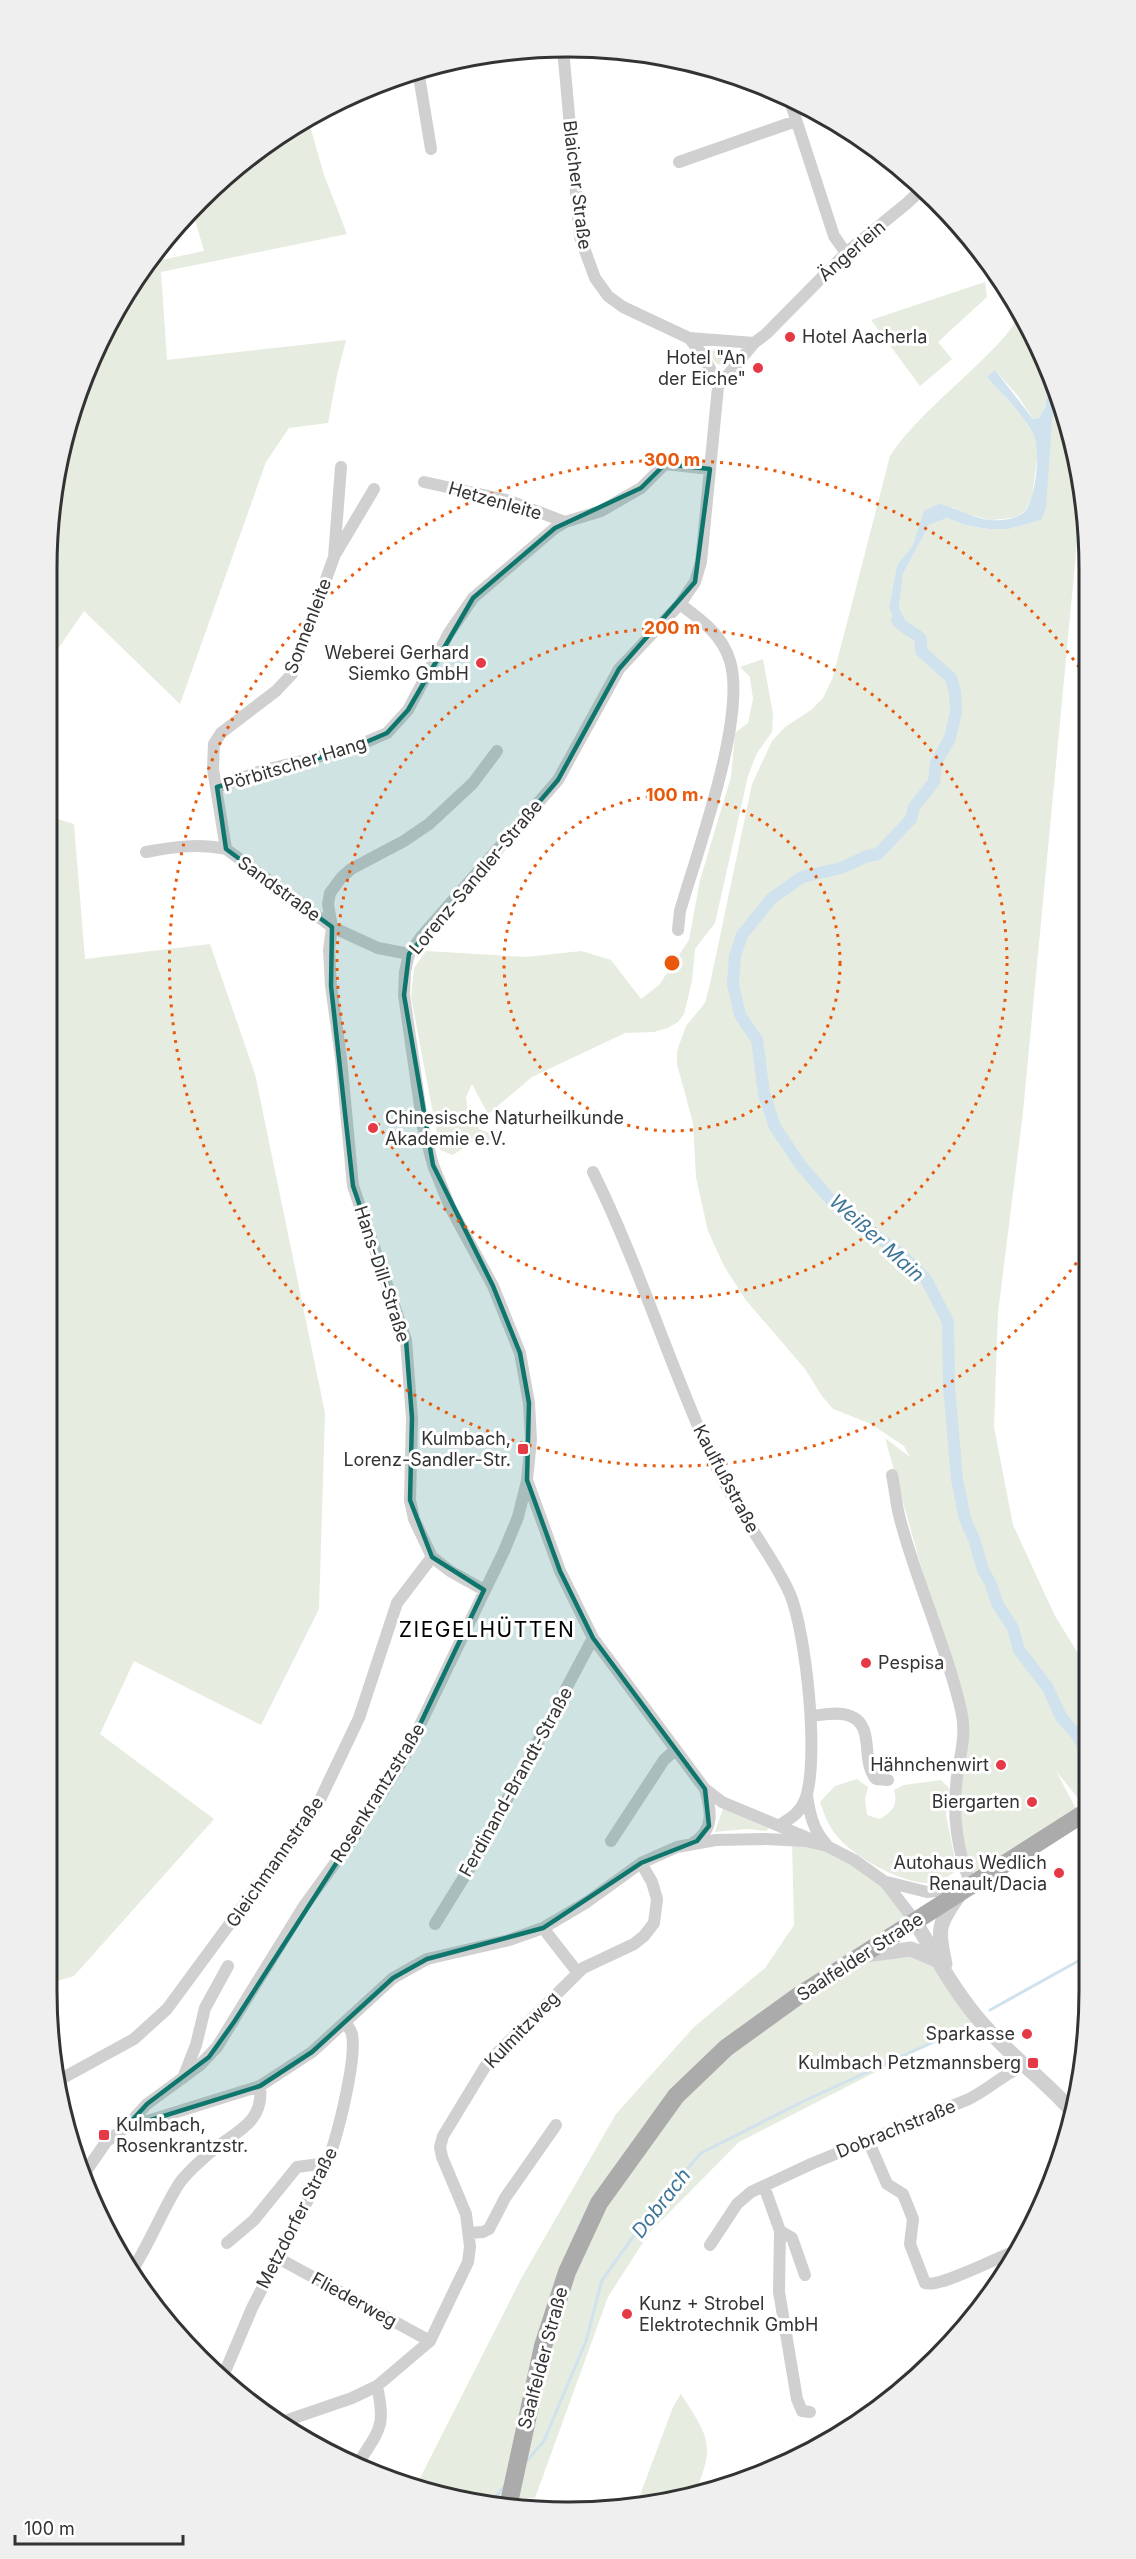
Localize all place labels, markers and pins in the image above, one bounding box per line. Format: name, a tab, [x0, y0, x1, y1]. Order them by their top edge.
place label: Hotel Aacherla	[802, 326, 927, 347]
marker: Hotel Aacherla	[783, 330, 797, 344]
place label: Hotel "An der Eiche"	[658, 347, 746, 389]
marker: Hotel "An der Eiche"	[751, 361, 765, 375]
place label: Weberei Gerhard Siemko GmbH	[325, 642, 469, 684]
marker: Weberei Gerhard Siemko GmbH	[474, 656, 488, 670]
centre of rings	[662, 953, 682, 973]
place label: Chinesische Naturheilkunde Akademie e.V.	[385, 1107, 624, 1149]
marker: Chinesische Naturheilkunde Akademie e.V.	[366, 1121, 380, 1135]
place label: Kulmbach, Lorenz-Sandler-Str.	[343, 1428, 511, 1470]
marker: Kulmbach, Lorenz-Sandler-Str.	[516, 1442, 530, 1456]
place label: Pespisa	[878, 1652, 944, 1673]
marker: Pespisa	[859, 1656, 873, 1670]
place label: Hähnchenwirt	[870, 1754, 989, 1775]
marker: Hähnchenwirt	[994, 1758, 1008, 1772]
place label: Biergarten	[932, 1791, 1020, 1812]
marker: Biergarten	[1025, 1795, 1039, 1809]
place label: Autohaus Wedlich Renault/Dacia	[893, 1852, 1047, 1894]
marker: Autohaus Wedlich Renault/Dacia	[1052, 1866, 1066, 1880]
place label: Sparkasse	[926, 2023, 1015, 2044]
marker: Sparkasse	[1020, 2027, 1034, 2041]
place label: Kulmbach Petzmannsberg	[798, 2052, 1021, 2073]
marker: Kulmbach Petzmannsberg	[1026, 2056, 1040, 2070]
place label: Kulmbach, Rosenkrantzstr.	[116, 2114, 248, 2156]
marker: Kulmbach, Rosenkrantzstr.	[97, 2128, 111, 2142]
place label: Kunz + Strobel Elektrotechnik GmbH	[639, 2293, 818, 2335]
marker: Kunz + Strobel Elektrotechnik GmbH	[620, 2307, 634, 2321]

